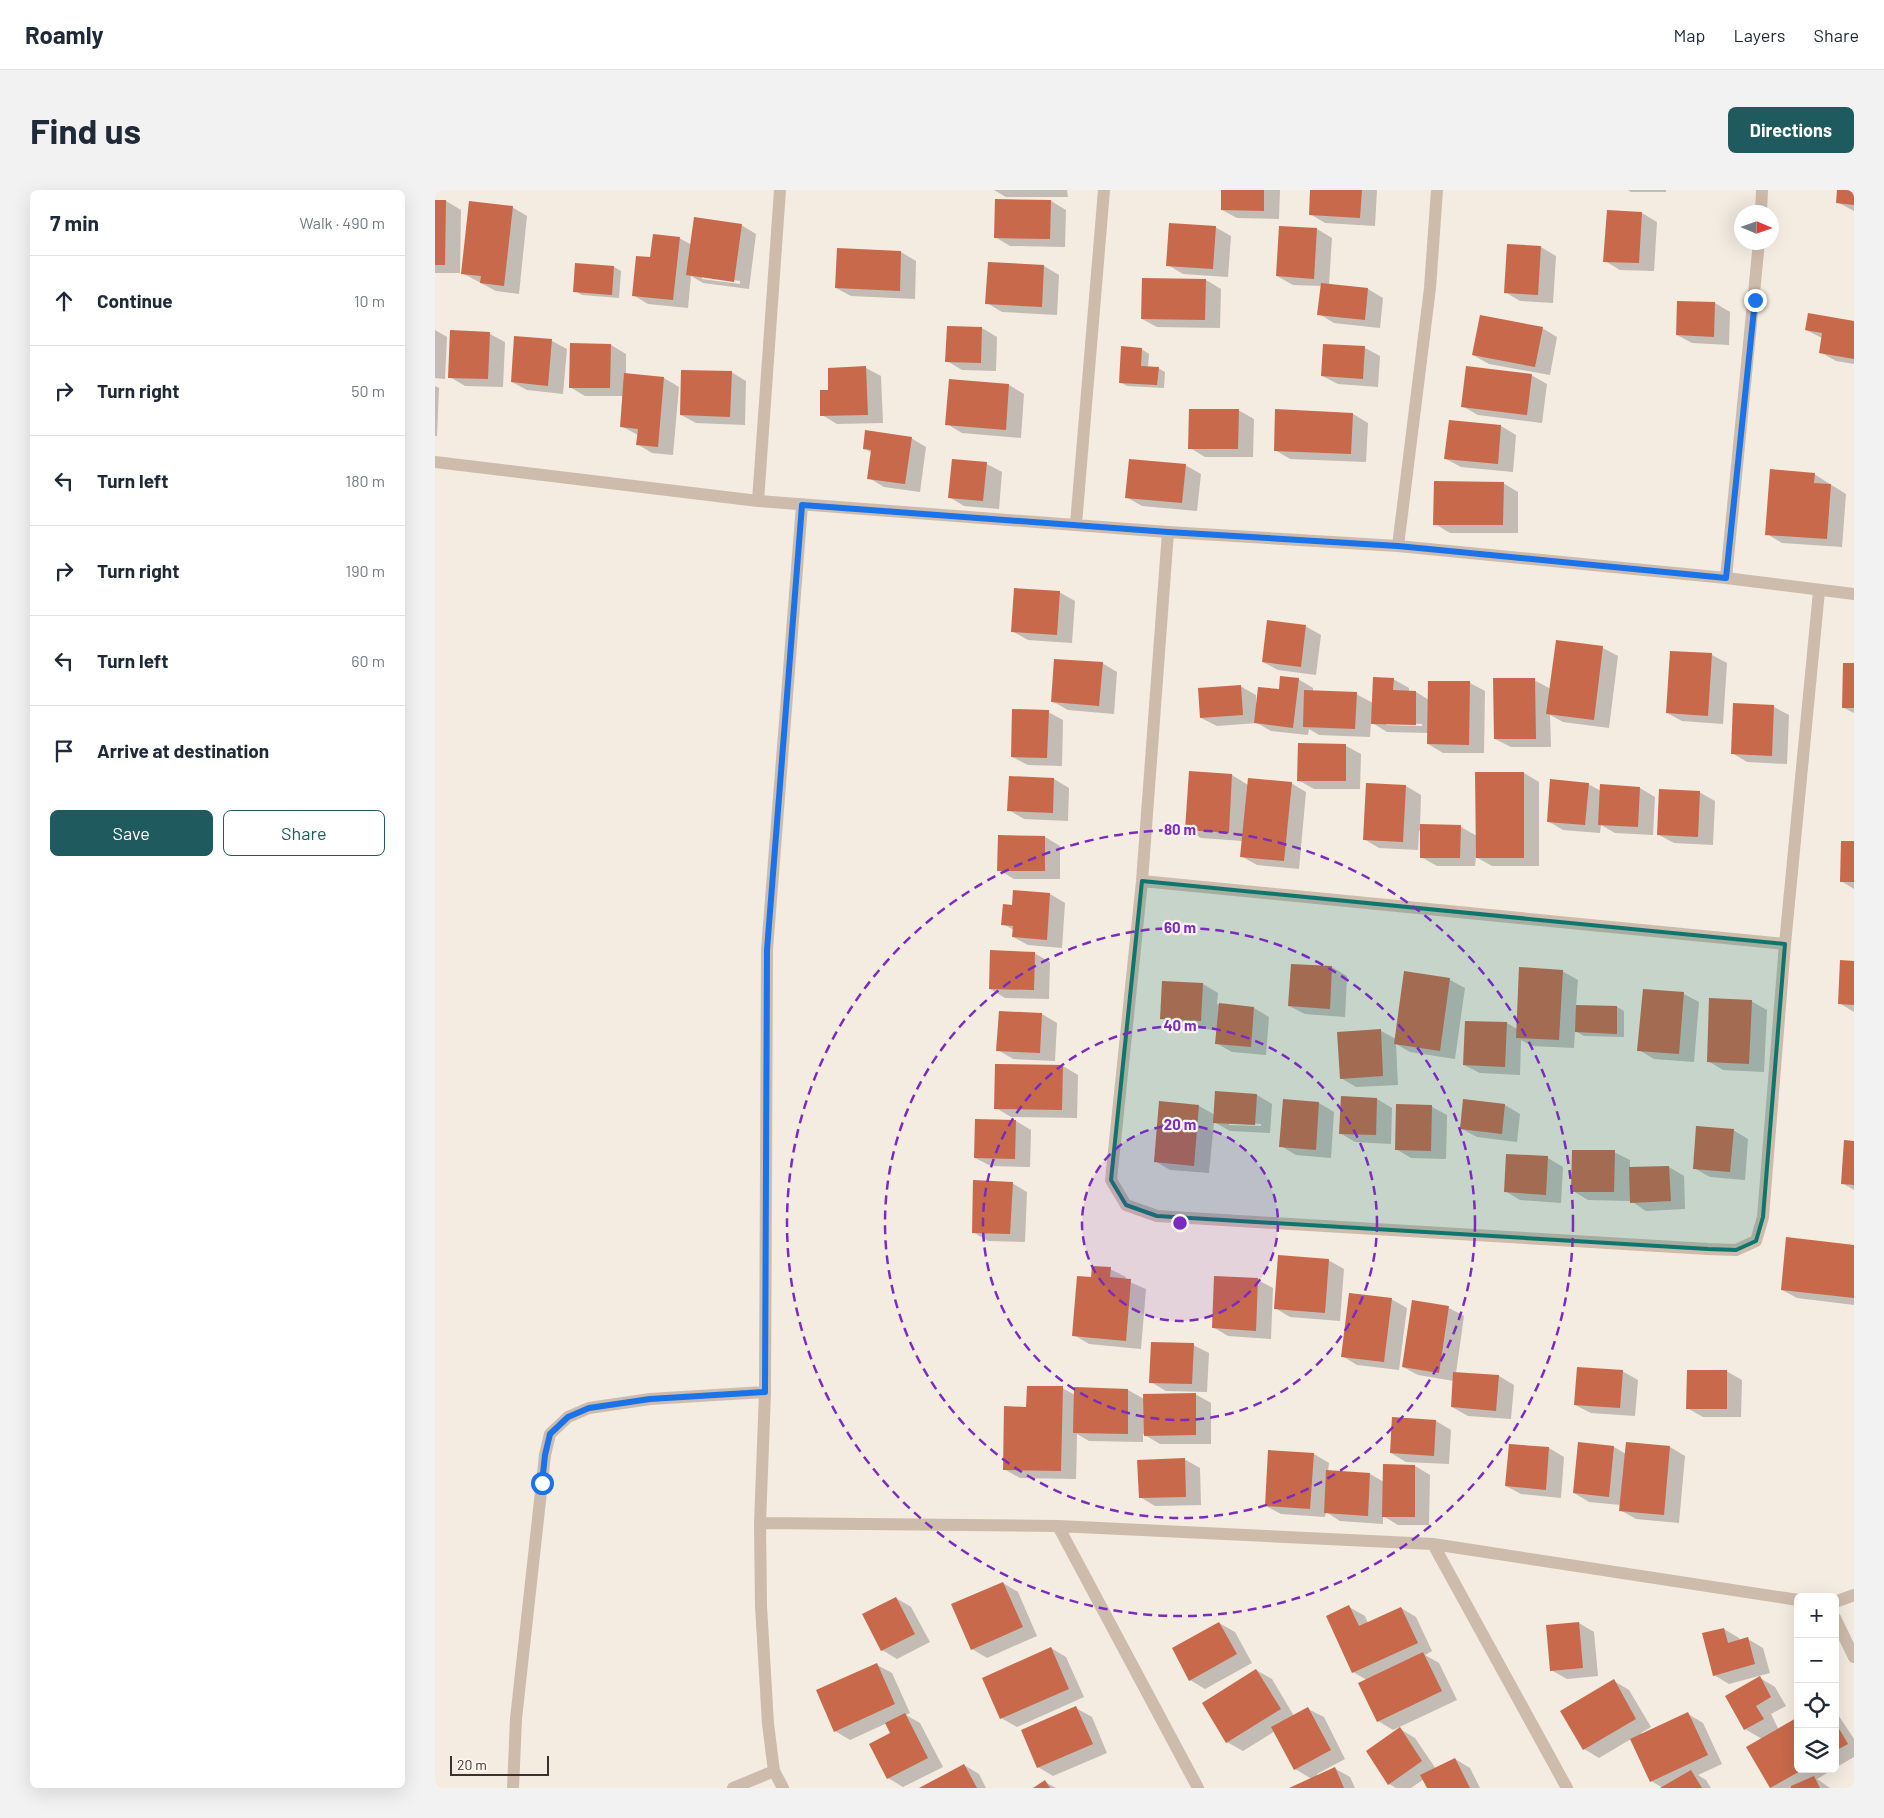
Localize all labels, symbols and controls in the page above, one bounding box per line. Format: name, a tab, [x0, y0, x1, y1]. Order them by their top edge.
text: Roamly	[25, 20, 104, 49]
text: Map	[1673, 24, 1705, 46]
text: Layers	[1733, 24, 1786, 46]
text: Share	[1814, 24, 1859, 46]
button: Directions	[1728, 107, 1854, 153]
text: Find us	[30, 109, 141, 151]
north arrow	[1734, 205, 1779, 250]
text: 7 min	[50, 210, 99, 235]
text: Walk · 490 m	[299, 213, 385, 232]
icon: ahead	[50, 287, 78, 315]
text: Continue	[97, 289, 173, 312]
route end	[1744, 289, 1767, 312]
text: 10 m	[354, 291, 385, 310]
icon: right	[50, 377, 78, 405]
text: Turn right	[97, 379, 179, 402]
text: 50 m	[351, 381, 385, 400]
icon: left	[50, 467, 78, 495]
text: Turn left	[97, 469, 168, 492]
text: 180 m	[346, 471, 385, 490]
icon: right	[50, 557, 78, 585]
text: Turn right	[97, 559, 179, 582]
text: 190 m	[346, 561, 385, 580]
icon: left	[50, 647, 78, 675]
text: Turn left	[97, 649, 168, 672]
text: 60 m	[351, 651, 385, 670]
icon: arrive	[50, 737, 78, 765]
text: Arrive at destination	[97, 739, 269, 762]
button: Save	[50, 810, 213, 856]
button: Share	[223, 810, 385, 856]
text: 80 m	[1164, 820, 1196, 838]
text: 60 m	[1164, 918, 1196, 936]
text: 40 m	[1163, 1016, 1197, 1034]
text: 20 m	[1164, 1115, 1196, 1133]
centre of rings	[1171, 1214, 1189, 1232]
route start	[531, 1472, 554, 1495]
map controls	[1794, 1593, 1839, 1773]
button: +	[1794, 1593, 1839, 1638]
button: −	[1794, 1638, 1839, 1683]
button: locate	[1794, 1683, 1839, 1728]
button: layers	[1794, 1728, 1839, 1773]
scale bar	[450, 1753, 549, 1776]
text: 20 m	[457, 1756, 487, 1773]

